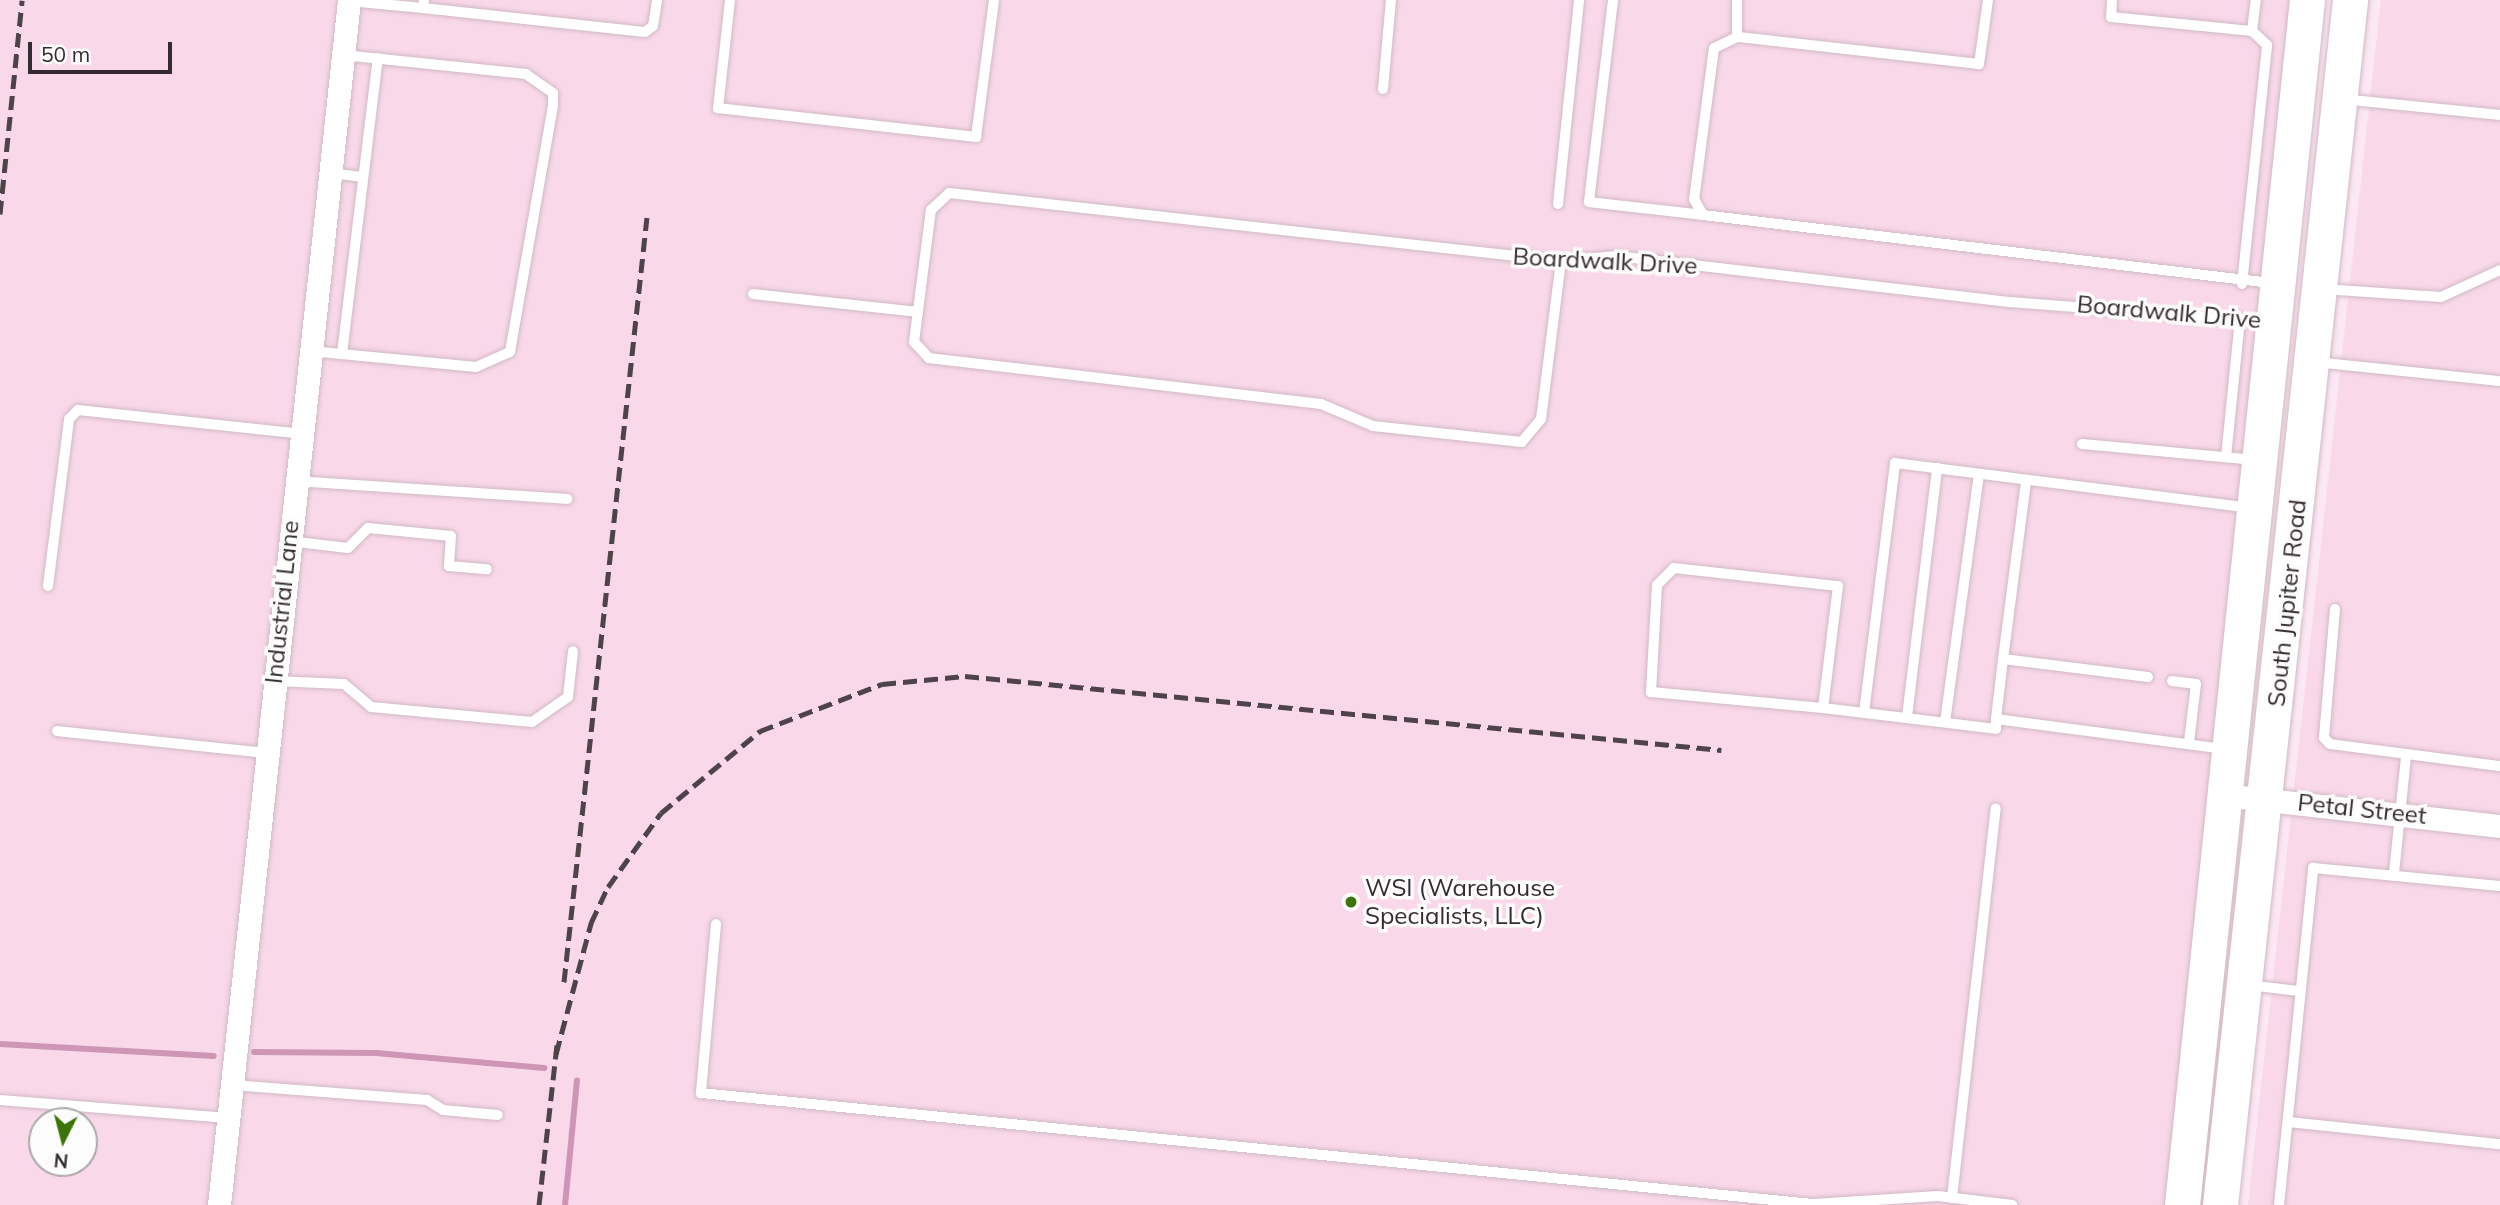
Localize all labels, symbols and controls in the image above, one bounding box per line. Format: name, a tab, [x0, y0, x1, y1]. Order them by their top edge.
scale bar	[32, 28, 175, 72]
text: 50 m	[41, 41, 90, 67]
street label: Boardwalk Drive	[1512, 242, 1698, 280]
street label: Boardwalk Drive	[2076, 290, 2262, 334]
street label: South Jupiter Road	[2262, 498, 2312, 708]
street label: Industrial Lane	[259, 519, 305, 685]
street label: Petal Street	[2296, 788, 2428, 830]
place label: WSI (Warehouse Specialists, LLC)	[1365, 874, 1555, 930]
marker: WSI (Warehouse Specialists, LLC)	[1343, 894, 1359, 910]
north arrow	[28, 1107, 98, 1177]
text: N	[53, 1148, 69, 1174]

